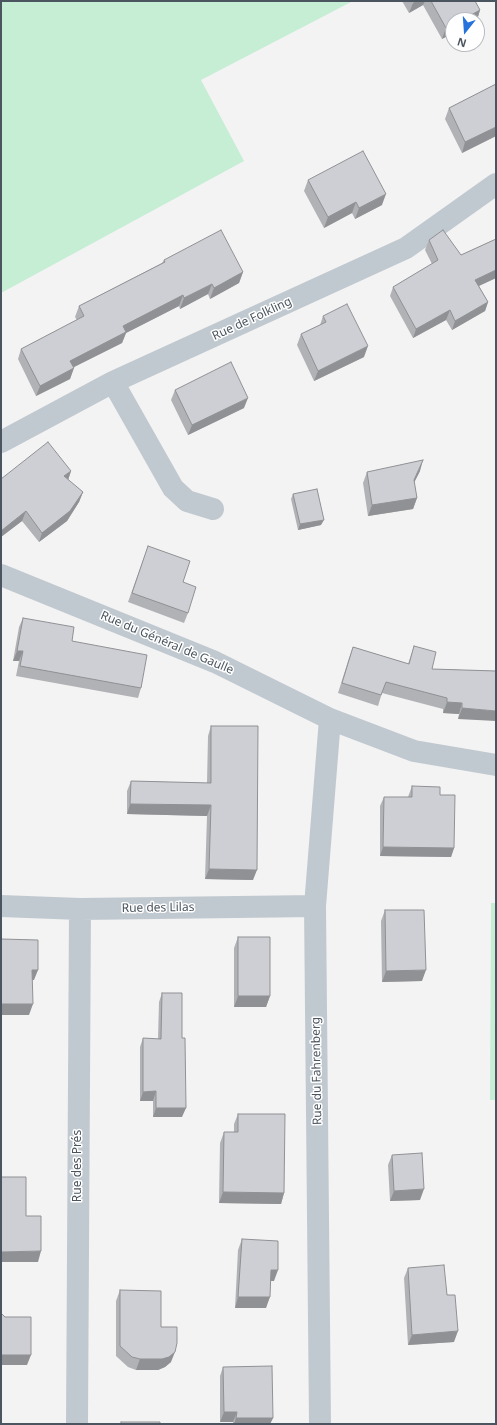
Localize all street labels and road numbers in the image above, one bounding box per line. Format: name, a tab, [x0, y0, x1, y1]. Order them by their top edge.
street label: Rue de Folkling	[210, 294, 294, 344]
street label: Rue du Général de Gaulle	[98, 608, 236, 678]
street label: Rue des Lilas	[122, 900, 194, 916]
street label: Rue du Fahrenberg	[309, 1017, 325, 1125]
street label: Rue des Prés	[71, 1130, 85, 1202]

